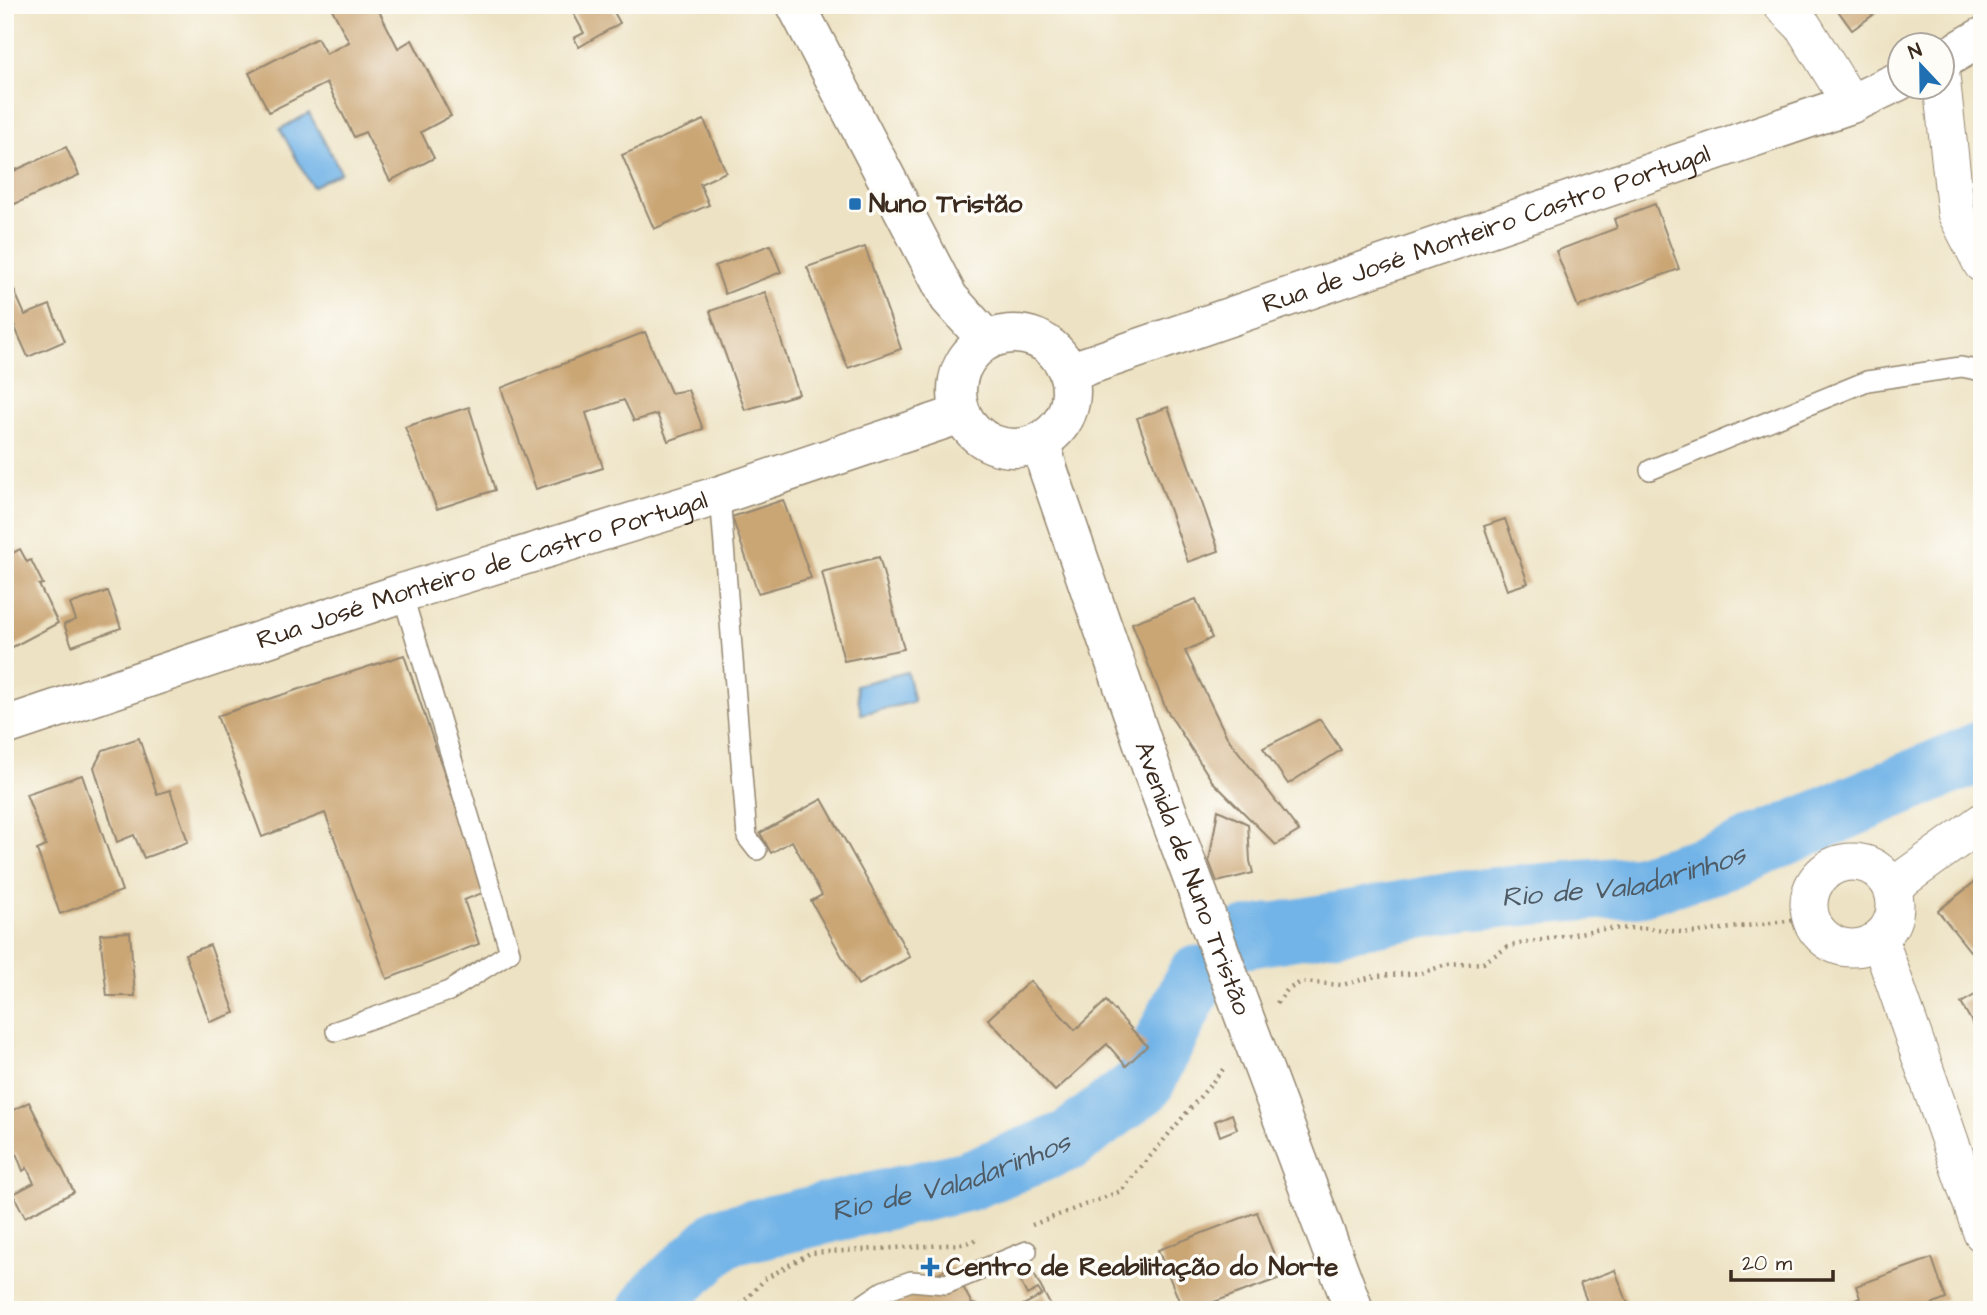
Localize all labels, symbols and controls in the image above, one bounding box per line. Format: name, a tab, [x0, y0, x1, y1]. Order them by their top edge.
north arrow	[1885, 32, 1955, 102]
text: N	[1905, 37, 1926, 66]
street label: Rua de José Monteiro Castro Portugal	[1258, 136, 1715, 322]
place label: Nuno Tristão	[869, 186, 1023, 222]
marker: Nuno Tristão	[847, 196, 863, 212]
street label: Rua José Monteiro de Castro Portugal	[252, 482, 712, 658]
street label: Avenida de Nuno Tristão	[1126, 737, 1260, 1021]
water label: Rio de Valadarinhos	[1500, 833, 1753, 917]
water label: Rio de Valadarinhos	[827, 1122, 1078, 1231]
scale bar	[1731, 1238, 1833, 1282]
place label: Centro de Reabilitação do Norte	[946, 1249, 1338, 1285]
text: 20 m	[1742, 1249, 1793, 1278]
marker: Centro de Reabilitação do Norte	[920, 1257, 940, 1277]

